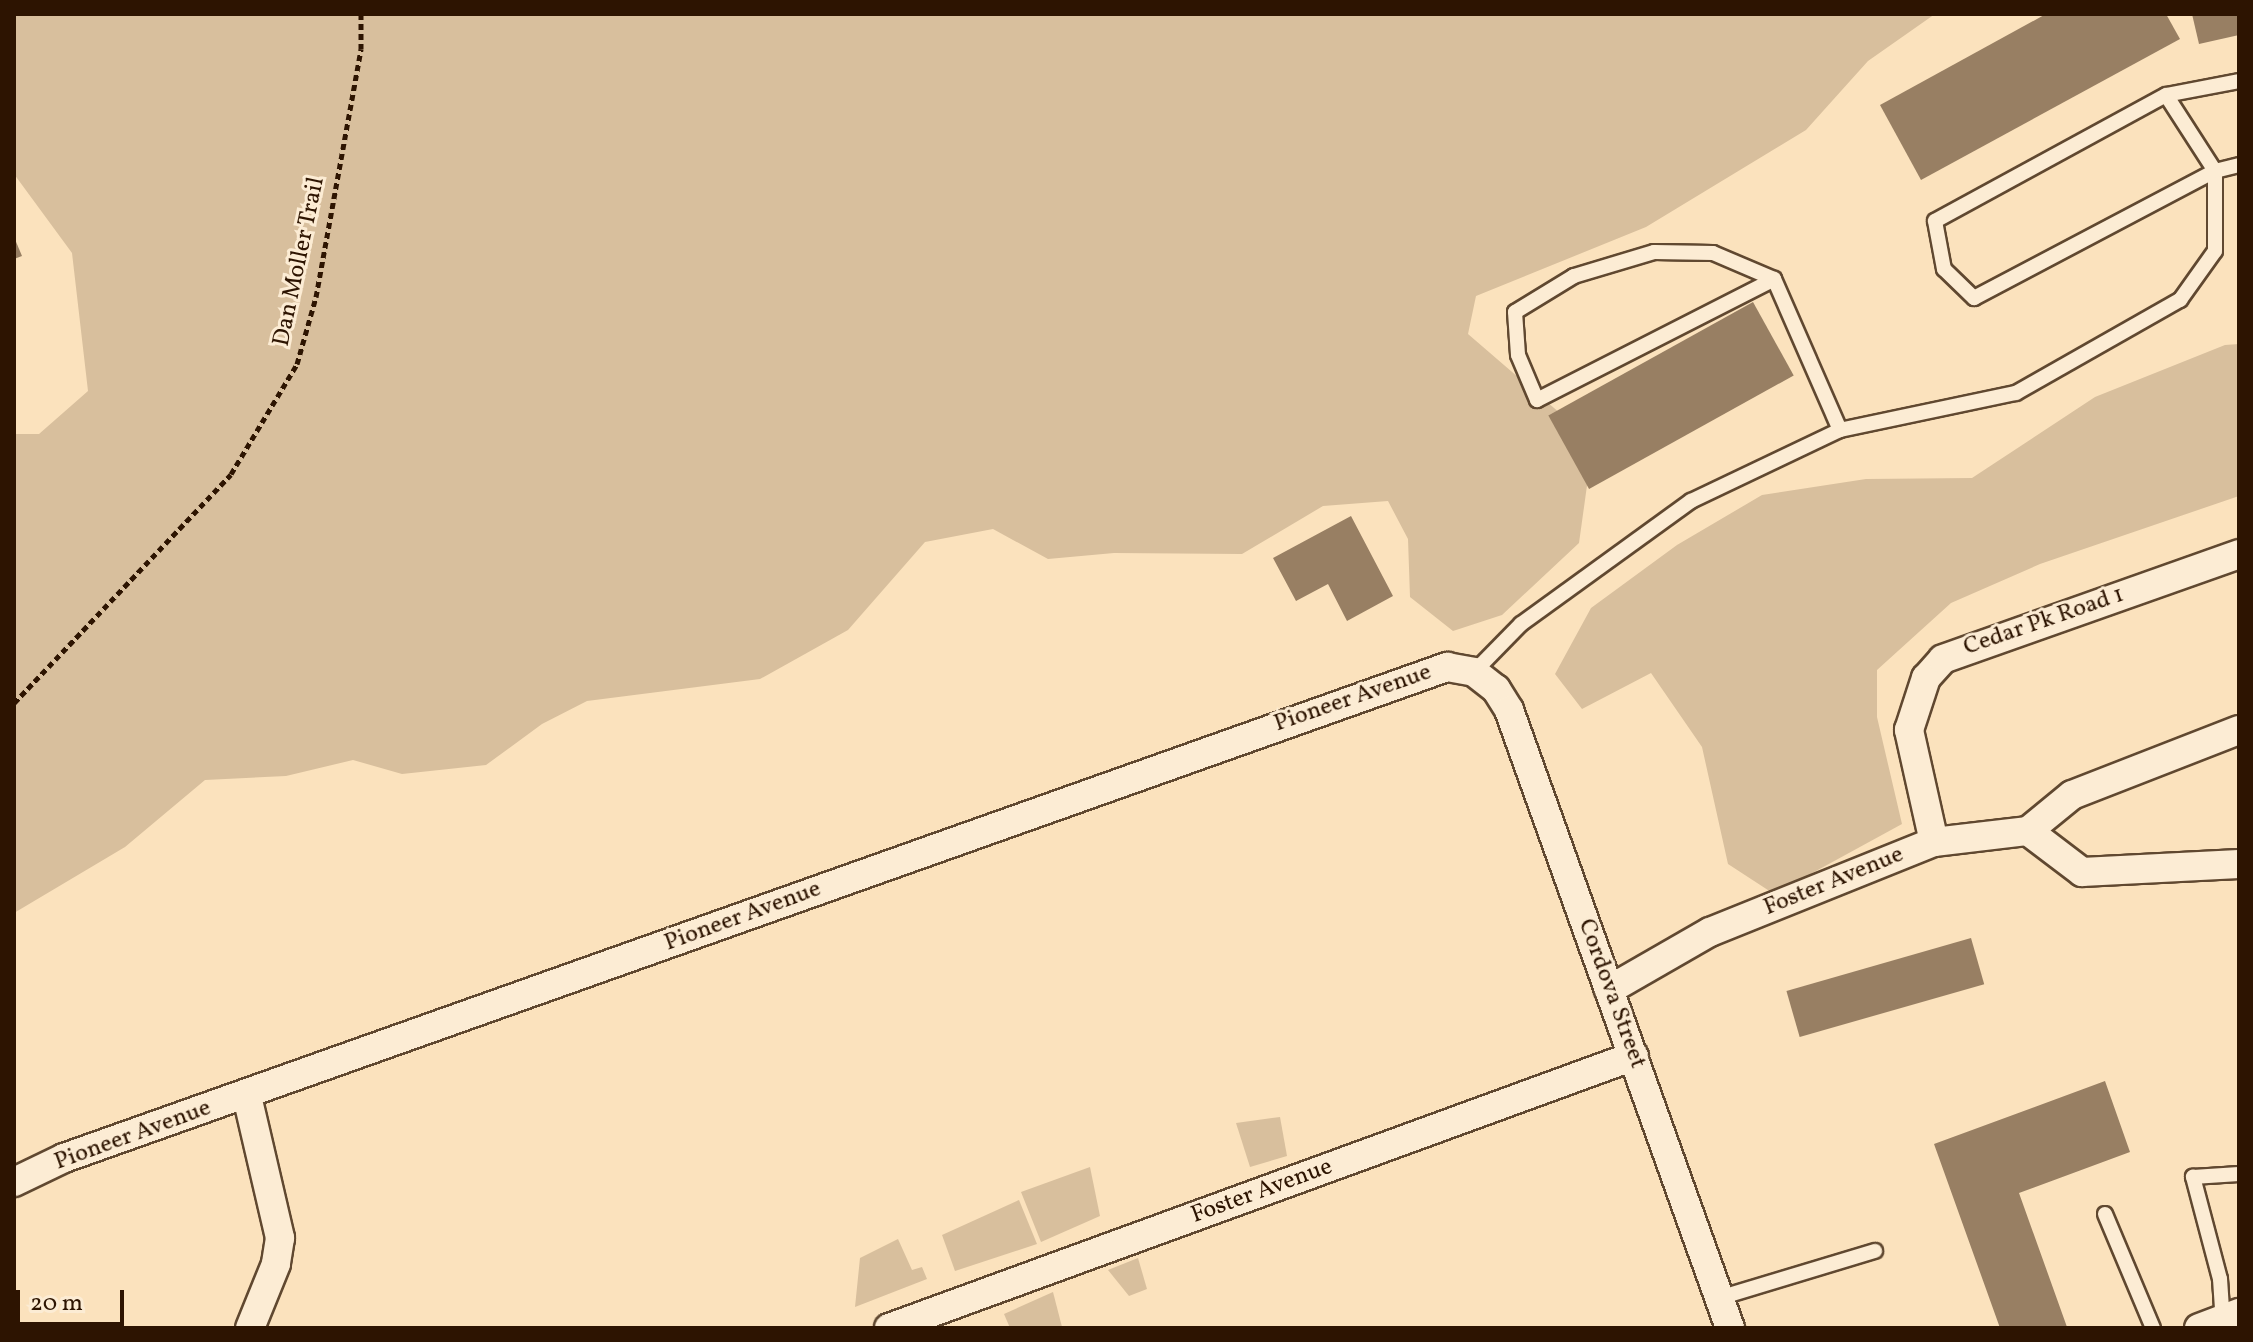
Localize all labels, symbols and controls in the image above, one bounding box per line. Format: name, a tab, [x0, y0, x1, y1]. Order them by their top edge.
street label: Dan Moller Trail	[268, 174, 332, 350]
street label: Cedar Pk Road 1	[1960, 581, 2128, 663]
street label: Pioneer Avenue	[1271, 659, 1435, 739]
street label: Foster Avenue	[1760, 841, 1908, 923]
street label: Pioneer Avenue	[661, 875, 825, 959]
street label: Cordova Street	[1571, 915, 1651, 1073]
street label: Pioneer Avenue	[51, 1094, 215, 1178]
street label: Foster Avenue	[1187, 1153, 1337, 1231]
scale bar	[20, 1274, 128, 1324]
text: 20 m	[30, 1287, 83, 1321]

